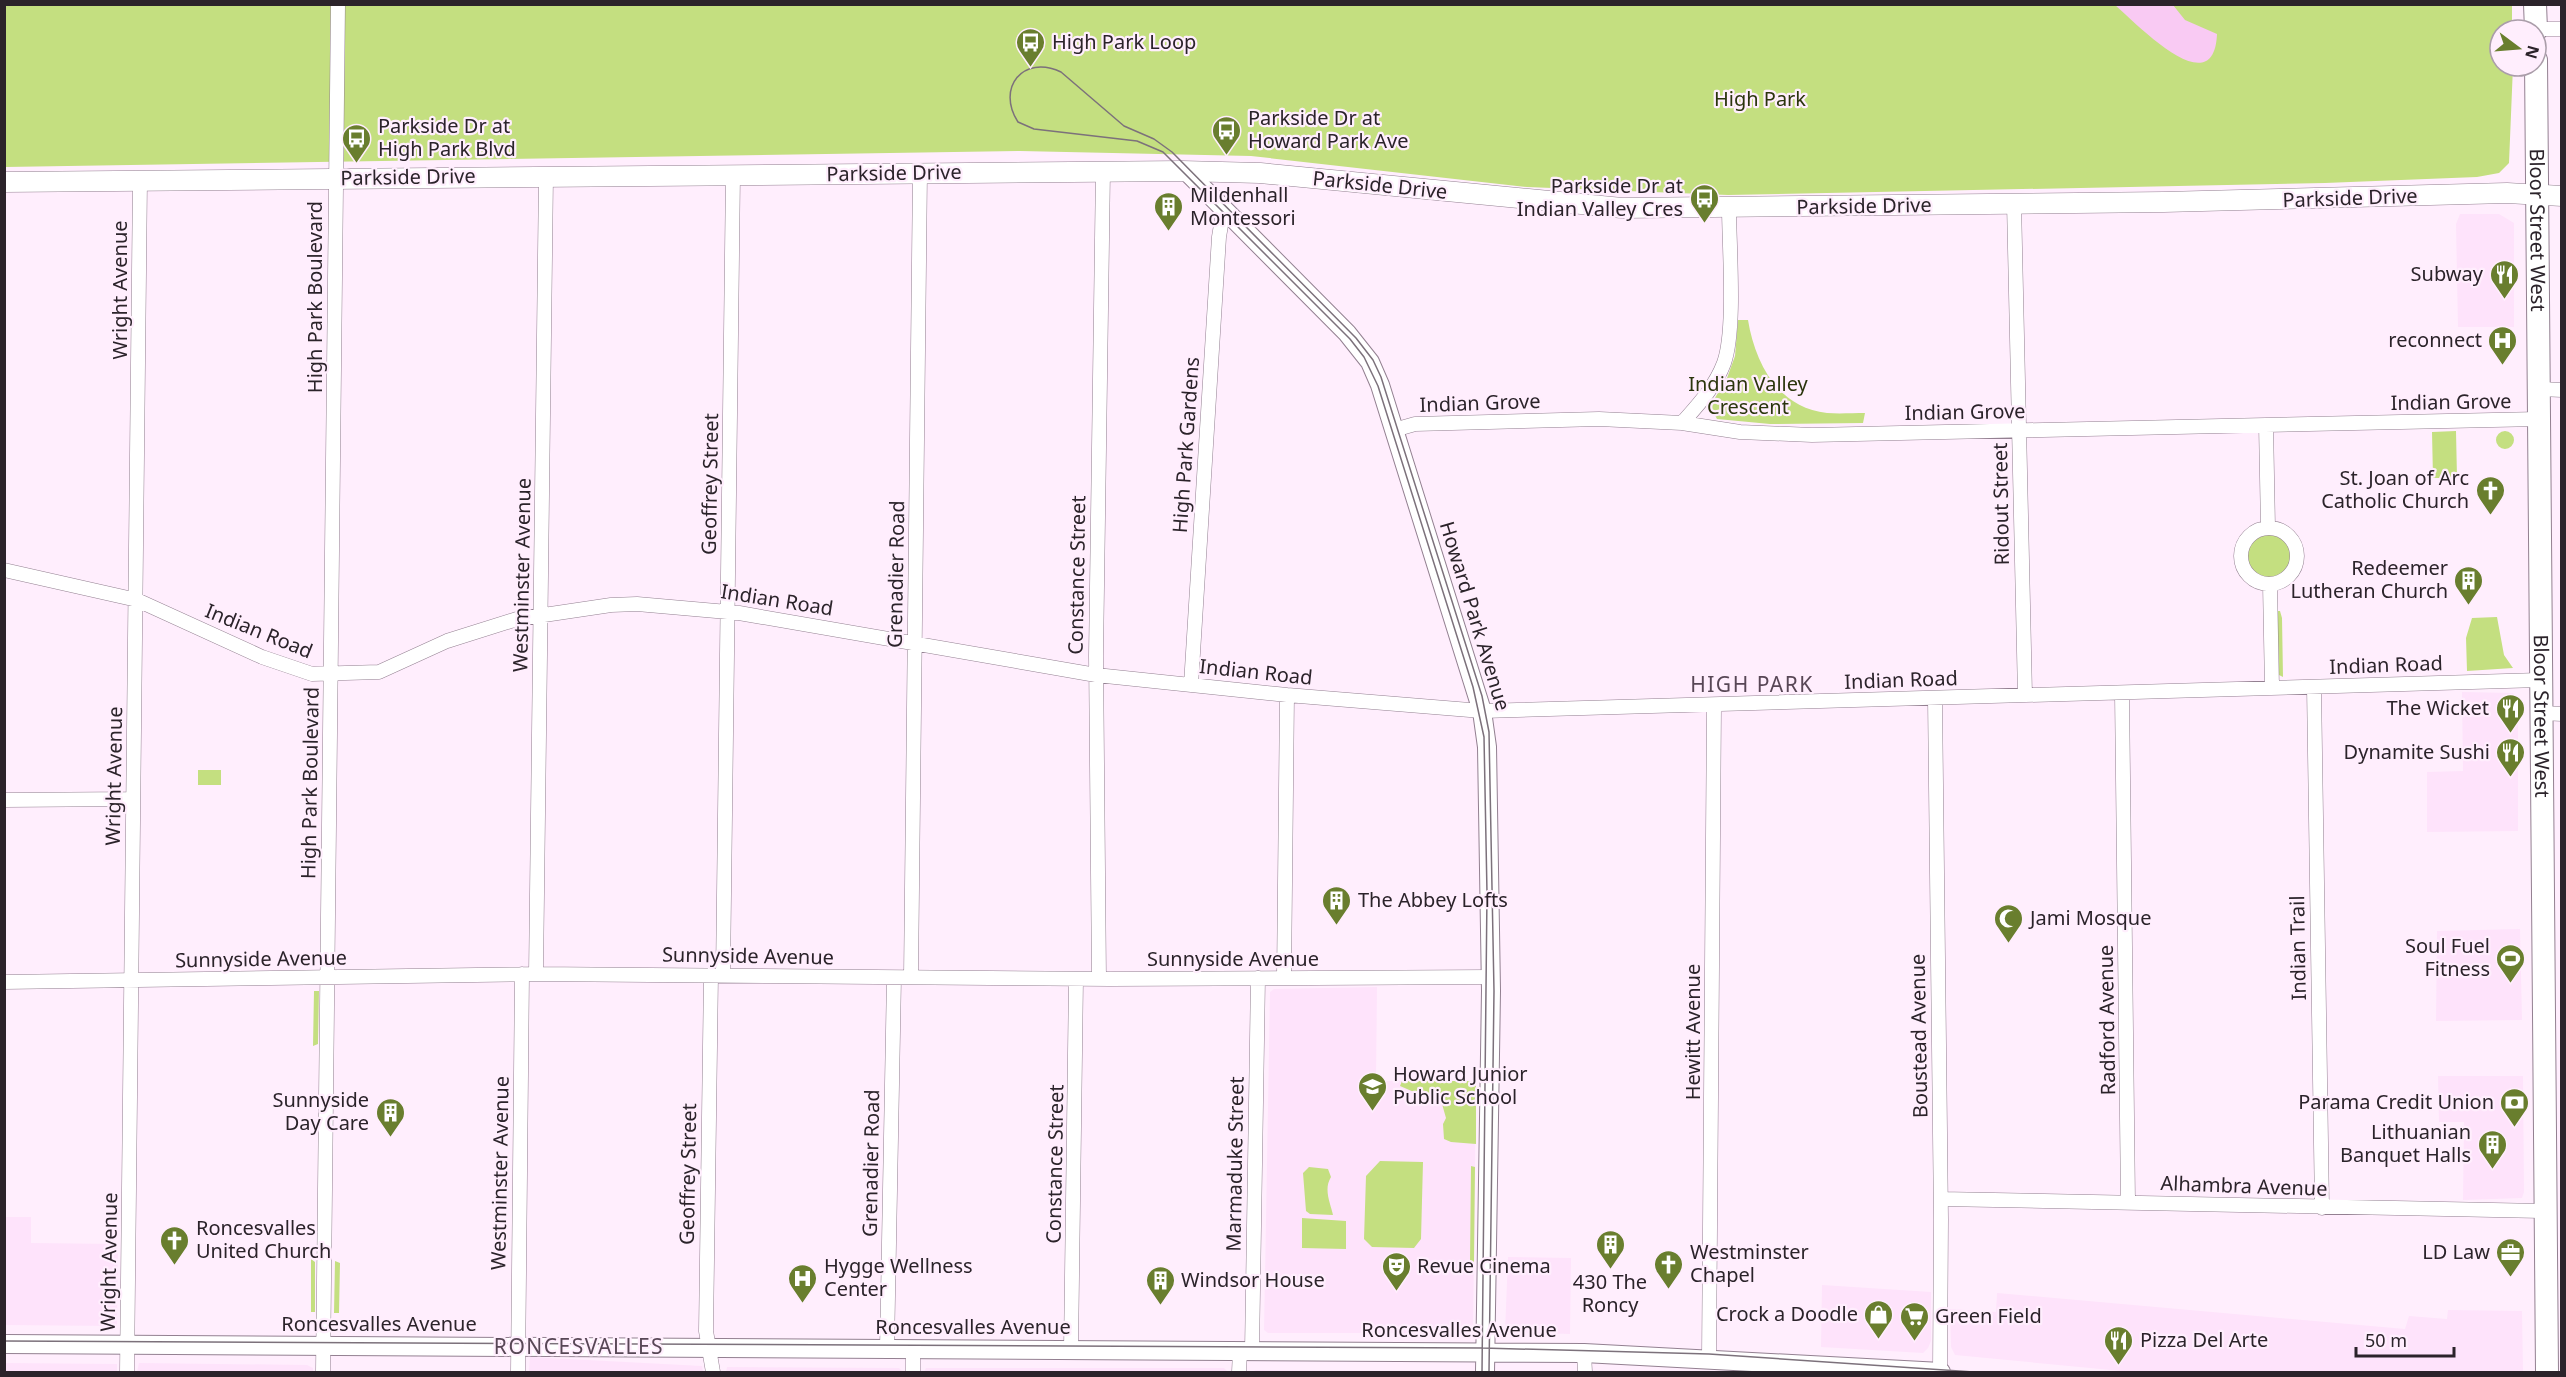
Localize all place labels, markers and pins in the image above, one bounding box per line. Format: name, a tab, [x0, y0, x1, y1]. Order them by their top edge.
bus stop icon: High Park Loop	[1015, 26, 1047, 68]
place label: High Park Loop	[1052, 28, 1196, 55]
place label: Parkside Dr at Howard Park Ave	[1248, 104, 1409, 154]
place label: Parkside Dr at High Park Blvd	[378, 112, 516, 162]
bus stop icon: Parkside Dr at Howard Park Ave	[1211, 114, 1243, 156]
bus stop icon: Parkside Dr at High Park Blvd	[341, 122, 373, 164]
place label: Parkside Dr at Indian Valley Cres	[1517, 172, 1683, 222]
place label: Mildenhall Montessori	[1190, 181, 1296, 231]
bus stop icon: Parkside Dr at Indian Valley Cres	[1688, 182, 1720, 224]
building icon: Mildenhall Montessori	[1153, 190, 1185, 232]
restaurant icon: Subway	[2488, 258, 2520, 300]
place label: Subway	[2411, 260, 2484, 287]
hospital icon: reconnect	[2487, 324, 2519, 366]
place label: reconnect	[2388, 326, 2482, 353]
place label: St. Joan of Arc Catholic Church	[2321, 464, 2469, 514]
church icon: St. Joan of Arc Catholic Church	[2474, 474, 2506, 516]
place label: Redeemer Lutheran Church	[2290, 554, 2448, 604]
building icon: Redeemer Lutheran Church	[2453, 564, 2485, 606]
restaurant icon: The Wicket	[2494, 692, 2526, 734]
place label: The Wicket	[2387, 694, 2489, 721]
restaurant icon: Dynamite Sushi	[2495, 736, 2527, 778]
place label: Dynamite Sushi	[2344, 738, 2490, 765]
building icon: The Abbey Lofts	[1321, 884, 1353, 926]
place label: The Abbey Lofts	[1358, 886, 1508, 913]
mosque icon: Jami Mosque	[1993, 902, 2025, 944]
place label: Jami Mosque	[2028, 904, 2152, 931]
place label: Soul Fuel Fitness	[2405, 932, 2490, 982]
sports icon: Soul Fuel Fitness	[2495, 942, 2527, 984]
place label: Howard Junior Public School	[1393, 1060, 1528, 1110]
school or university icon: Howard Junior Public School	[1356, 1070, 1388, 1112]
place label: Sunnyside Day Care	[272, 1086, 369, 1136]
bank icon: Parama Credit Union	[2499, 1086, 2531, 1128]
place label: Parama Credit Union	[2298, 1088, 2494, 1115]
building icon: Sunnyside Day Care	[374, 1096, 406, 1138]
place label: Lithuanian Banquet Halls	[2340, 1118, 2471, 1168]
building icon: Lithuanian Banquet Halls	[2476, 1128, 2508, 1170]
place label: Roncesvalles United Church	[196, 1214, 331, 1264]
church icon: Roncesvalles United Church	[159, 1224, 191, 1266]
building icon: 430 The Roncy	[1594, 1228, 1626, 1270]
office icon: LD Law	[2495, 1236, 2527, 1278]
place label: Westminster Chapel	[1690, 1238, 1809, 1288]
place label: LD Law	[2422, 1238, 2490, 1265]
church icon: Westminster Chapel	[1653, 1248, 1685, 1290]
theatre icon: Revue Cinema	[1380, 1250, 1412, 1292]
place label: Hygge Wellness Center	[824, 1252, 973, 1302]
place label: Revue Cinema	[1417, 1252, 1551, 1279]
hospital icon: Hygge Wellness Center	[787, 1262, 819, 1304]
building icon: Windsor House	[1144, 1264, 1176, 1306]
place label: Windsor House	[1181, 1266, 1325, 1293]
place label: 430 The Roncy	[1573, 1268, 1647, 1318]
shop icon: Crock a Doodle	[1863, 1298, 1895, 1340]
place label: Crock a Doodle	[1716, 1300, 1858, 1327]
supermarket icon: Green Field	[1898, 1300, 1930, 1342]
place label: Green Field	[1935, 1302, 2042, 1329]
restaurant icon: Pizza Del Arte	[2103, 1324, 2135, 1366]
place label: Pizza Del Arte	[2140, 1326, 2268, 1353]

